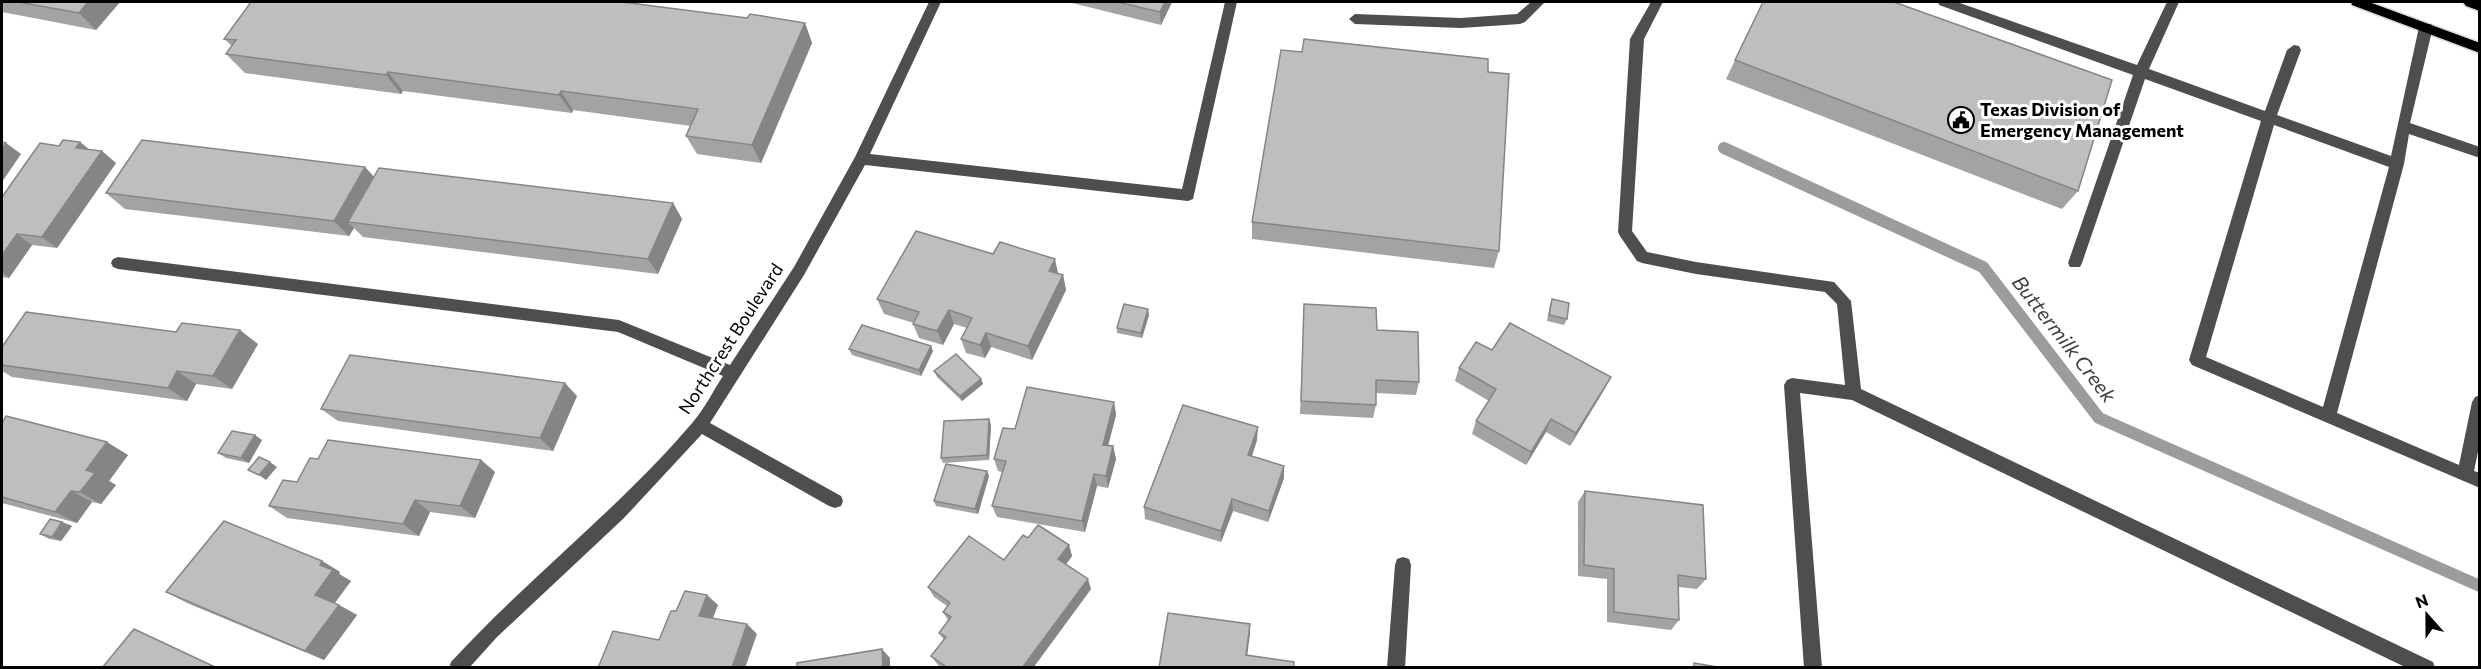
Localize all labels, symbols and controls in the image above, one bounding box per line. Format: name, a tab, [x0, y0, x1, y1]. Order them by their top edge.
place label: Texas Division of Emergency Management	[1980, 98, 2184, 141]
public building icon: Texas Division of Emergency Management	[1946, 105, 1976, 135]
street label: Northcrest Boulevard	[673, 259, 787, 418]
water label: Buttermilk Creek	[2008, 270, 2123, 408]
north arrow	[2397, 585, 2457, 645]
text: N	[2412, 590, 2430, 612]

